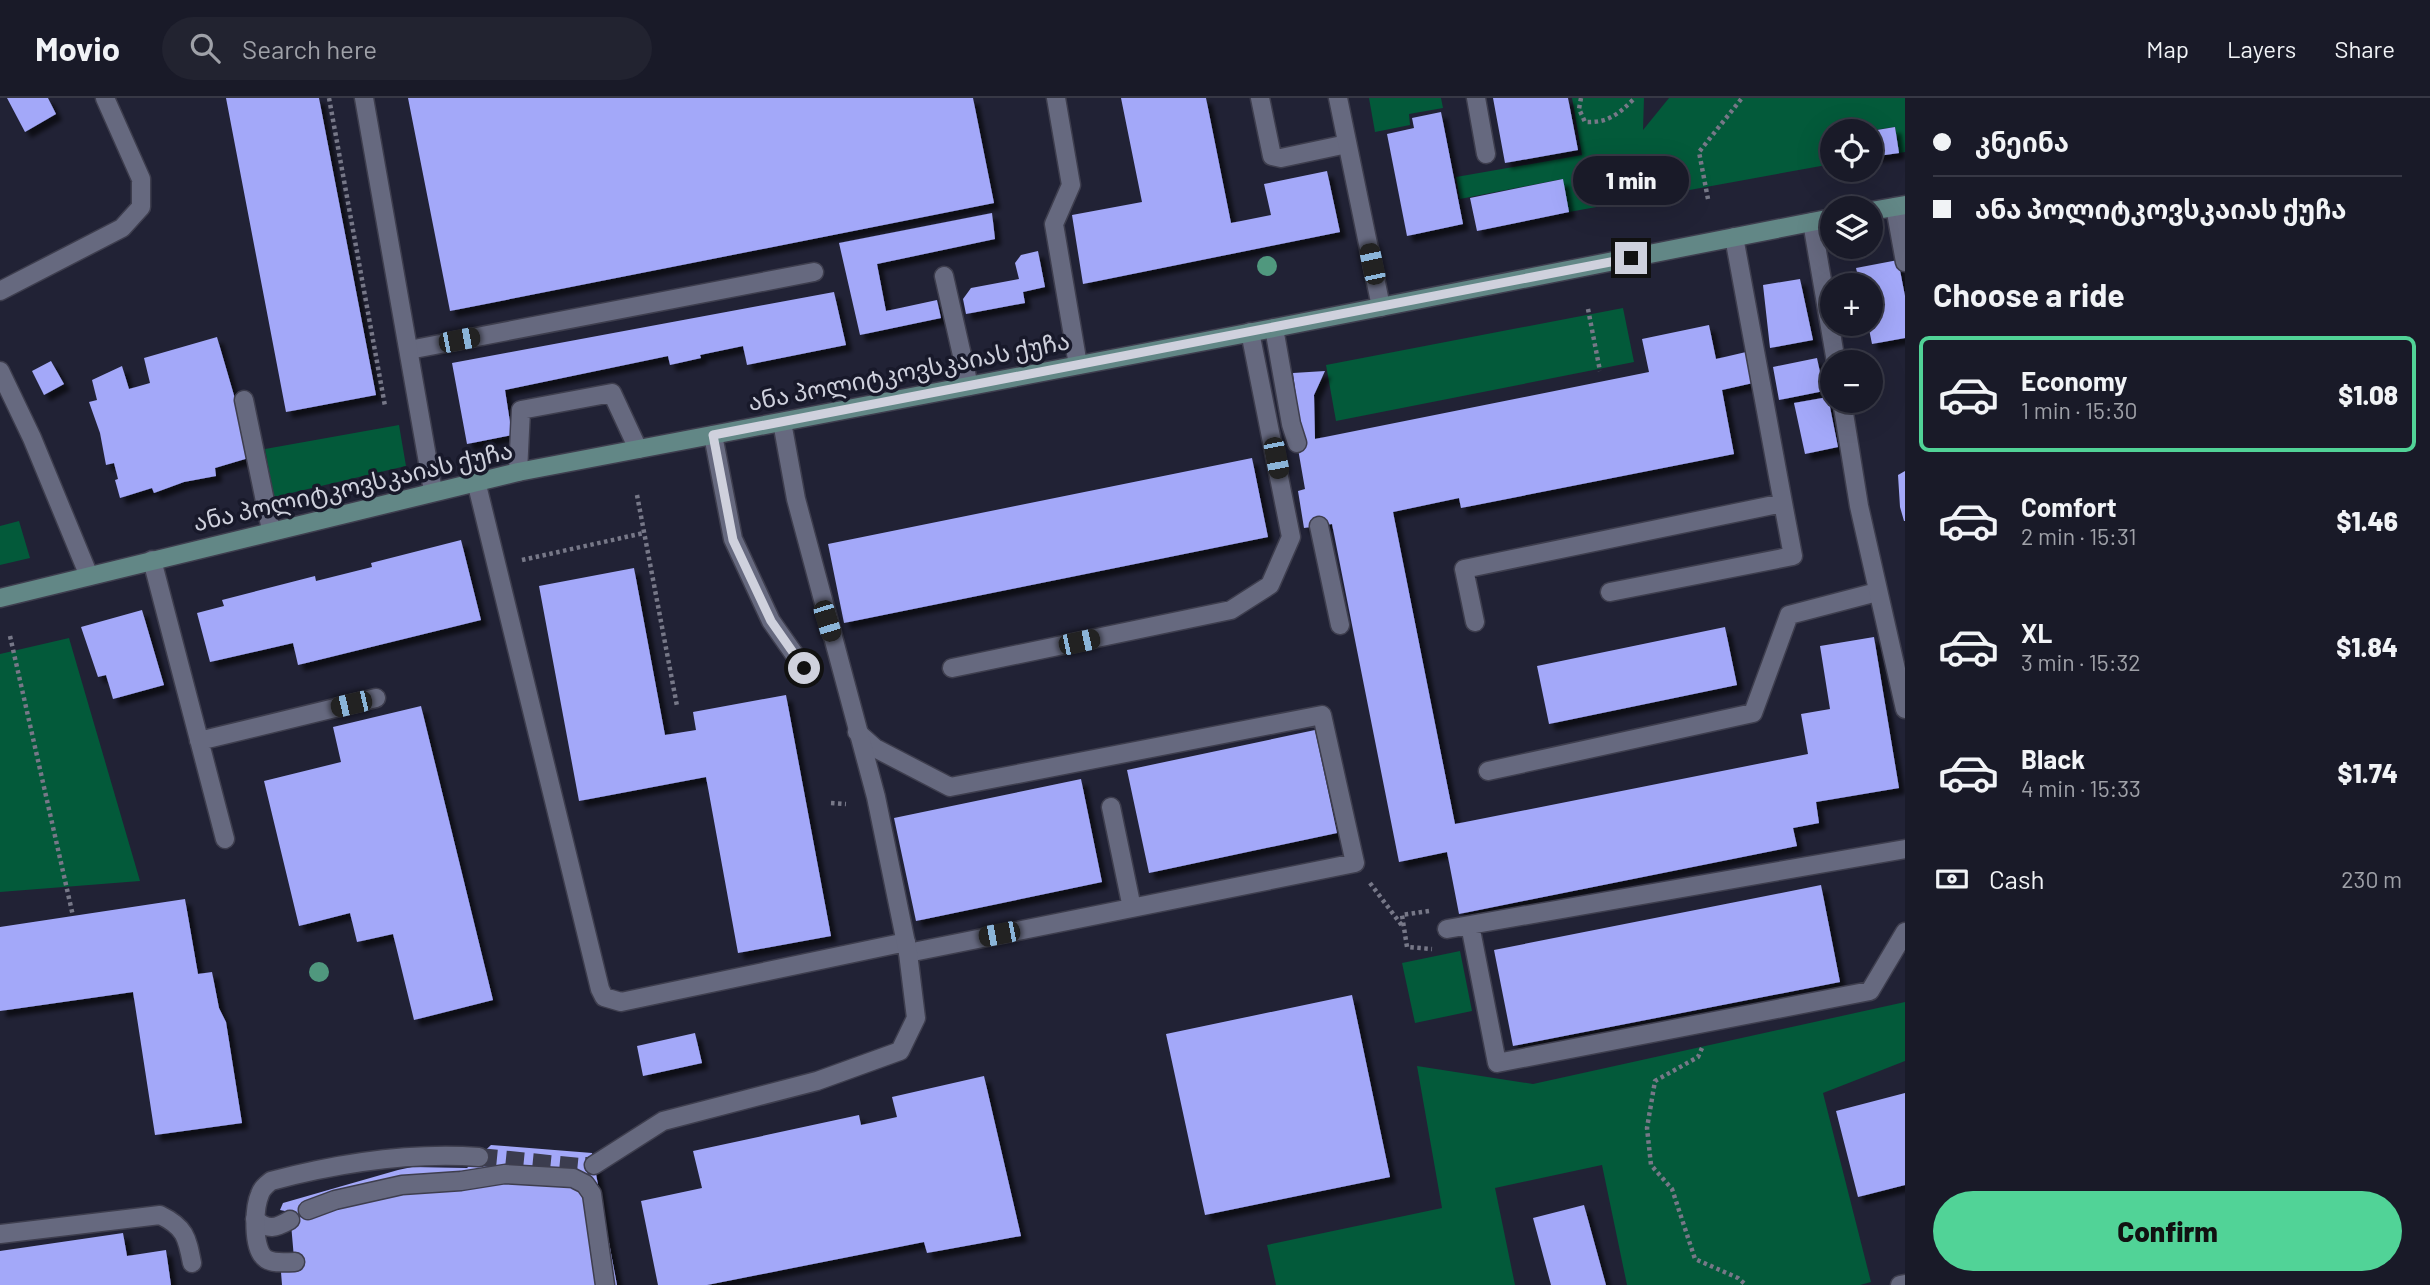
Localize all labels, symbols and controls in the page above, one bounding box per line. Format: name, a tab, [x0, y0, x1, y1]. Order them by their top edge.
search box	[162, 17, 652, 80]
text: Movio	[35, 28, 120, 68]
icon: search	[186, 29, 224, 67]
text: Search here	[242, 33, 377, 64]
text: Map	[2146, 34, 2189, 63]
text: Layers	[2227, 34, 2296, 63]
text: Share	[2334, 34, 2395, 63]
map controls	[1820, 119, 1883, 413]
button: locate	[1820, 119, 1883, 182]
text: კნეინა	[1975, 126, 2069, 157]
callout: 1 min	[1573, 156, 1689, 206]
text: 1 min	[1606, 166, 1656, 194]
text: ანა პოლიტკოვსკაიას ქუჩა	[1975, 193, 2347, 224]
button: layers	[1820, 196, 1883, 259]
car	[1358, 241, 1387, 287]
route end	[1615, 242, 1647, 274]
button: +	[1820, 273, 1883, 336]
text: Choose a ride	[1933, 275, 2125, 313]
street label: ანა პოლიტკოვსკაიას ქუჩა	[746, 325, 1072, 417]
car	[437, 326, 482, 354]
button: −	[1820, 350, 1883, 413]
icon: car	[1937, 363, 2000, 426]
text: Economy	[2021, 365, 2127, 396]
text: $1.08	[2338, 379, 2398, 410]
text: 1 min · 15:30	[2021, 396, 2137, 424]
street label: ანა პოლიტკოვსკაიას ქუჩა	[190, 435, 515, 537]
car	[1262, 435, 1291, 481]
icon: car	[1937, 489, 2000, 552]
text: Comfort	[2021, 491, 2117, 522]
text: $1.46	[2336, 505, 2398, 536]
text: 2 min · 15:31	[2021, 522, 2137, 550]
car	[811, 598, 844, 644]
icon: car	[1937, 615, 2000, 678]
text: XL	[2021, 617, 2052, 648]
car	[1057, 627, 1102, 657]
text: $1.84	[2336, 631, 2398, 662]
text: 3 min · 15:32	[2021, 648, 2141, 676]
route start	[788, 652, 820, 684]
car	[329, 689, 374, 719]
icon: car	[1937, 741, 2000, 804]
text: Black	[2021, 743, 2085, 774]
text: $1.74	[2338, 757, 2398, 788]
text: 4 min · 15:33	[2021, 774, 2141, 802]
icon: cash	[1933, 860, 1971, 898]
text: Cash	[1989, 863, 2044, 894]
text: 230 m	[2341, 865, 2402, 893]
car	[977, 920, 1022, 948]
button: Confirm	[1933, 1191, 2402, 1271]

